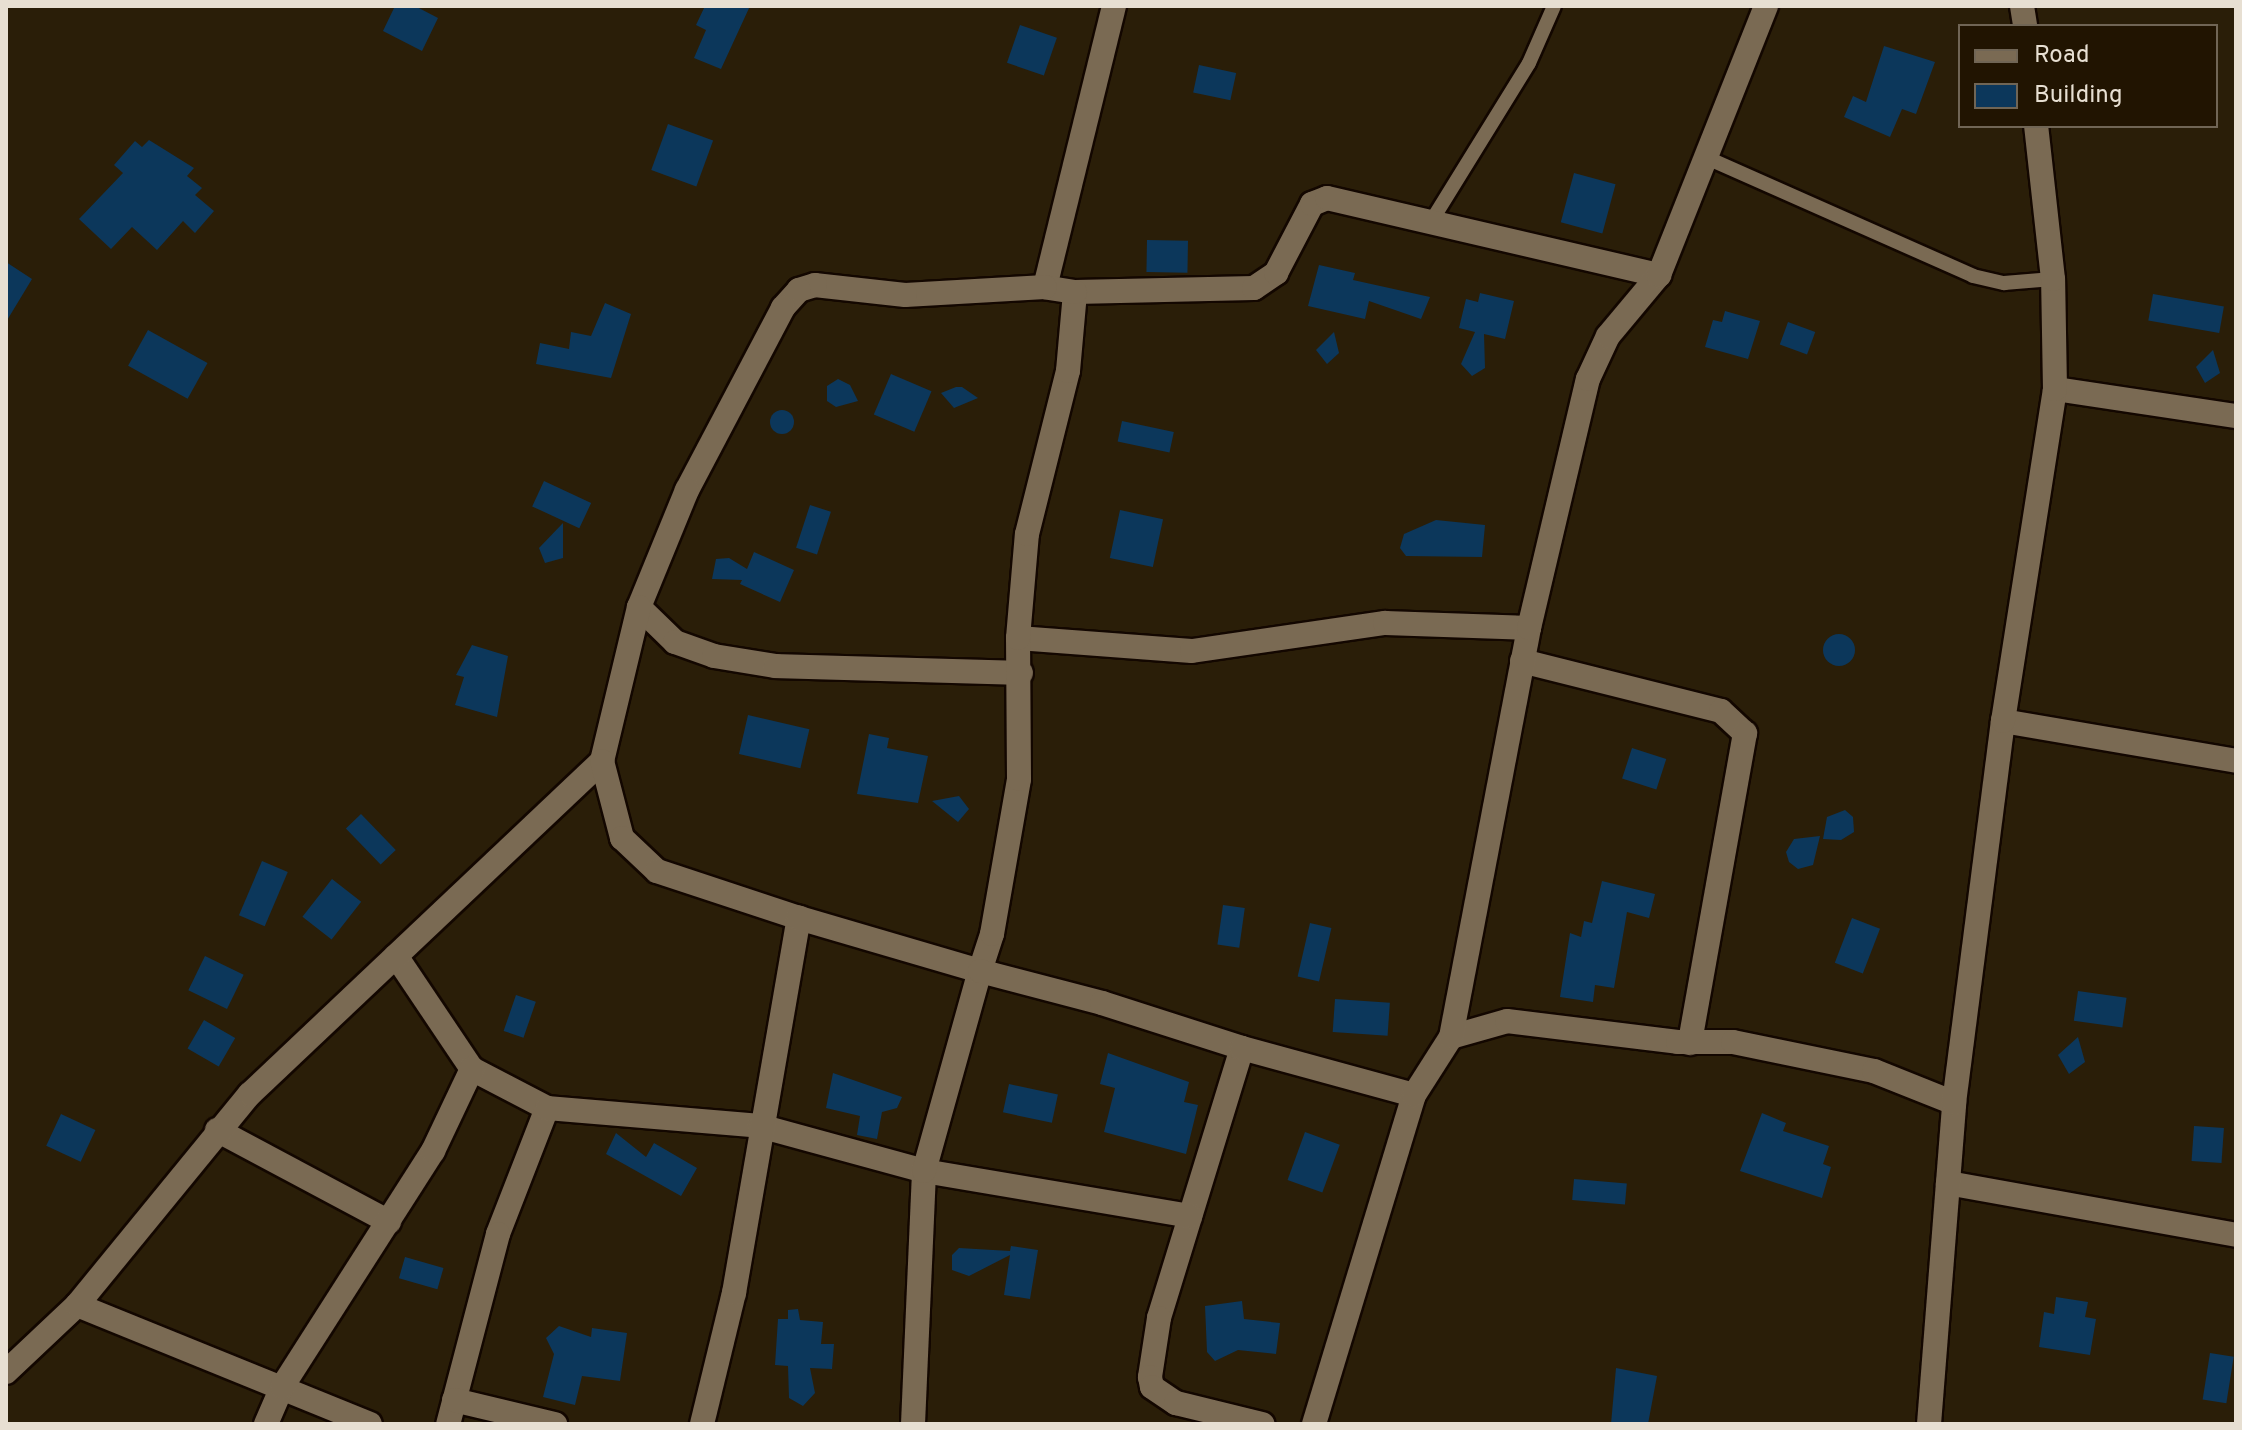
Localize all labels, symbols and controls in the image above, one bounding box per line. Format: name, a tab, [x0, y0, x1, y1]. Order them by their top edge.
legend	[1958, 24, 2218, 128]
text: Road	[2034, 41, 2090, 71]
text: Building	[2034, 81, 2123, 111]

